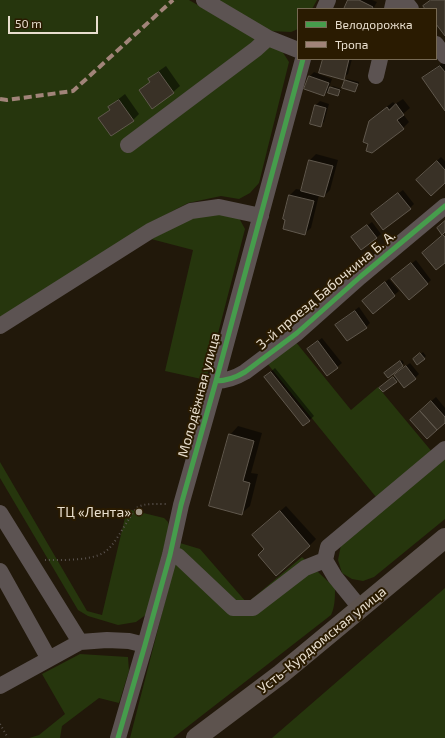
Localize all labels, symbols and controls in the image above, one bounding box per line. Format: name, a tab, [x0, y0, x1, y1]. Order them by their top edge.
scale bar	[10, 8, 100, 34]
legend	[297, 8, 437, 60]
text: 50 m	[15, 16, 42, 30]
text: Велодорожка	[335, 17, 413, 31]
text: Тропа	[335, 37, 368, 51]
street label: 3-й проезд Бабочкина Б. А.	[253, 227, 399, 353]
street label: Молодёжная улица	[174, 331, 224, 459]
place label: ТЦ «Лента»	[57, 504, 131, 520]
marker: ТЦ «Лента»	[134, 507, 144, 517]
street label: Усть-Курдюмская улица	[255, 583, 389, 697]

